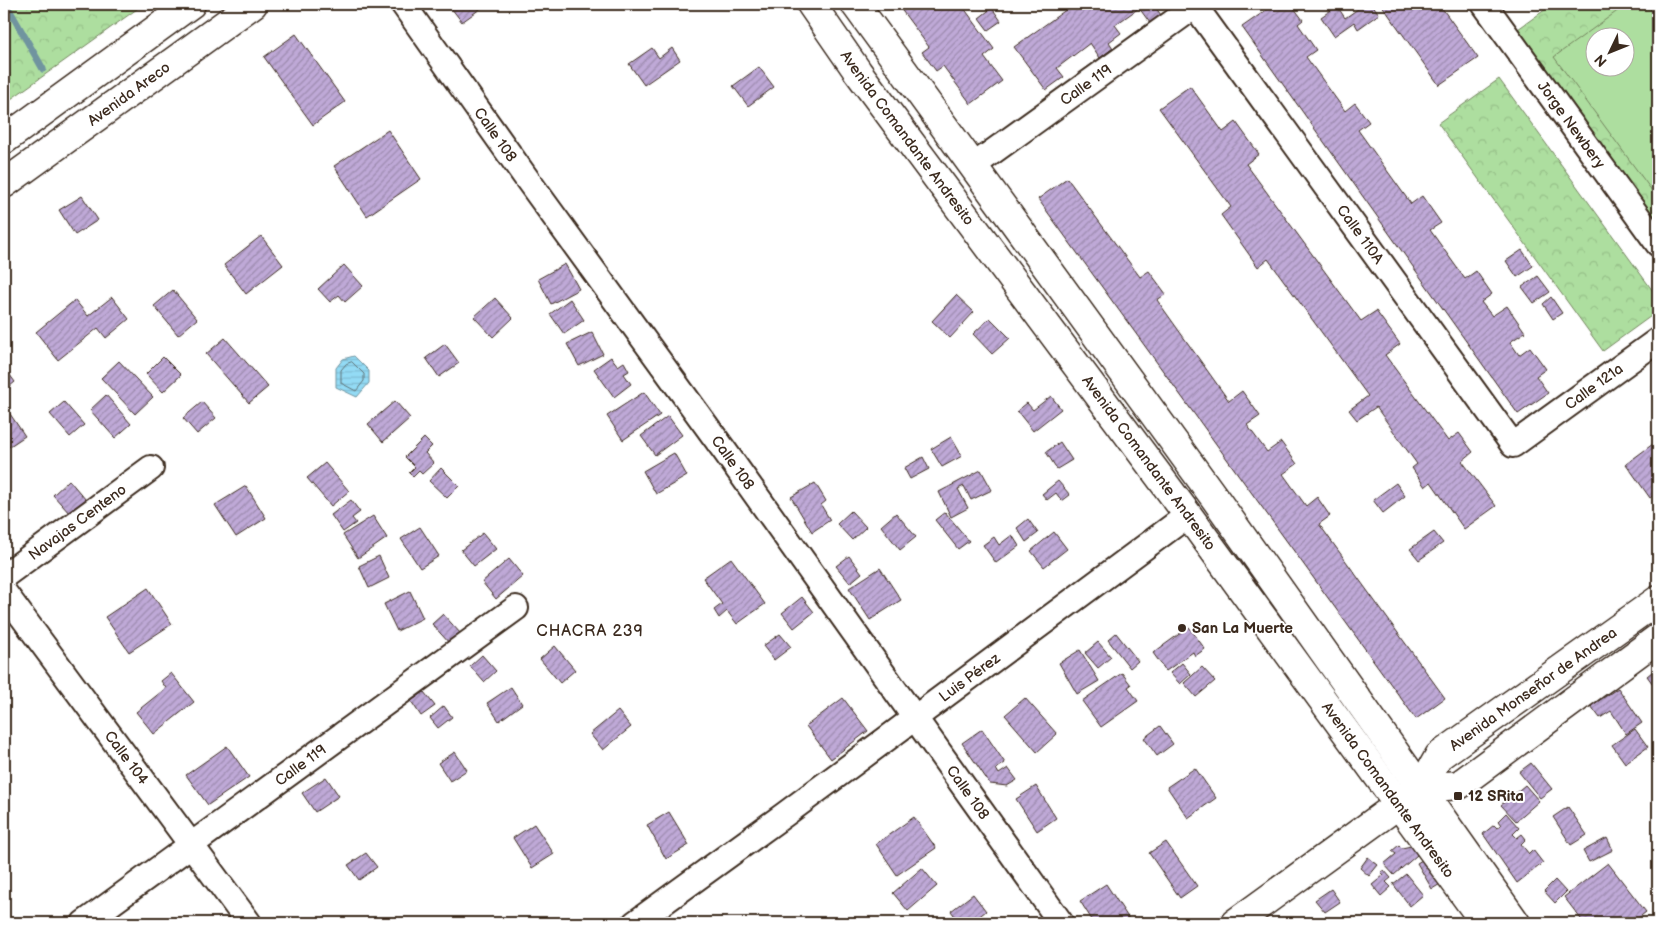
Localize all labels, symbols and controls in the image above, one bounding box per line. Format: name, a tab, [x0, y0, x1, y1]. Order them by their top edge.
north arrow	[1584, 28, 1634, 78]
street label: Avenida Comandante Andresito	[836, 47, 978, 229]
text: N	[1591, 51, 1611, 70]
street label: Avenida Areco	[84, 58, 174, 130]
street label: Calle 119	[1057, 60, 1116, 110]
street label: Jorge Newbery	[1533, 77, 1609, 173]
street label: Calle 108	[469, 104, 521, 166]
street label: Calle 110A	[1332, 201, 1388, 269]
street label: Calle 121a	[1561, 359, 1627, 414]
street label: Avenida Comandante Andresito	[1077, 372, 1220, 554]
street label: Calle 108	[707, 432, 758, 494]
street label: Navajas Centeno	[25, 480, 130, 565]
place label: San La Muerte	[1192, 619, 1293, 638]
district label: CHACRA 239	[536, 622, 644, 641]
marker: San La Muerte	[1176, 622, 1188, 634]
street label: Avenida Monseñor de Andrea	[1446, 623, 1621, 755]
street label: Luis Pérez	[936, 648, 1005, 707]
street label: Avenida Comandante Andresito	[1317, 698, 1458, 882]
street label: Calle 104	[100, 727, 152, 789]
street label: Calle 119	[271, 740, 330, 791]
street label: Calle 108	[942, 762, 993, 824]
place label: 12 SRita	[1468, 787, 1524, 806]
marker: 12 SRita	[1452, 790, 1464, 802]

